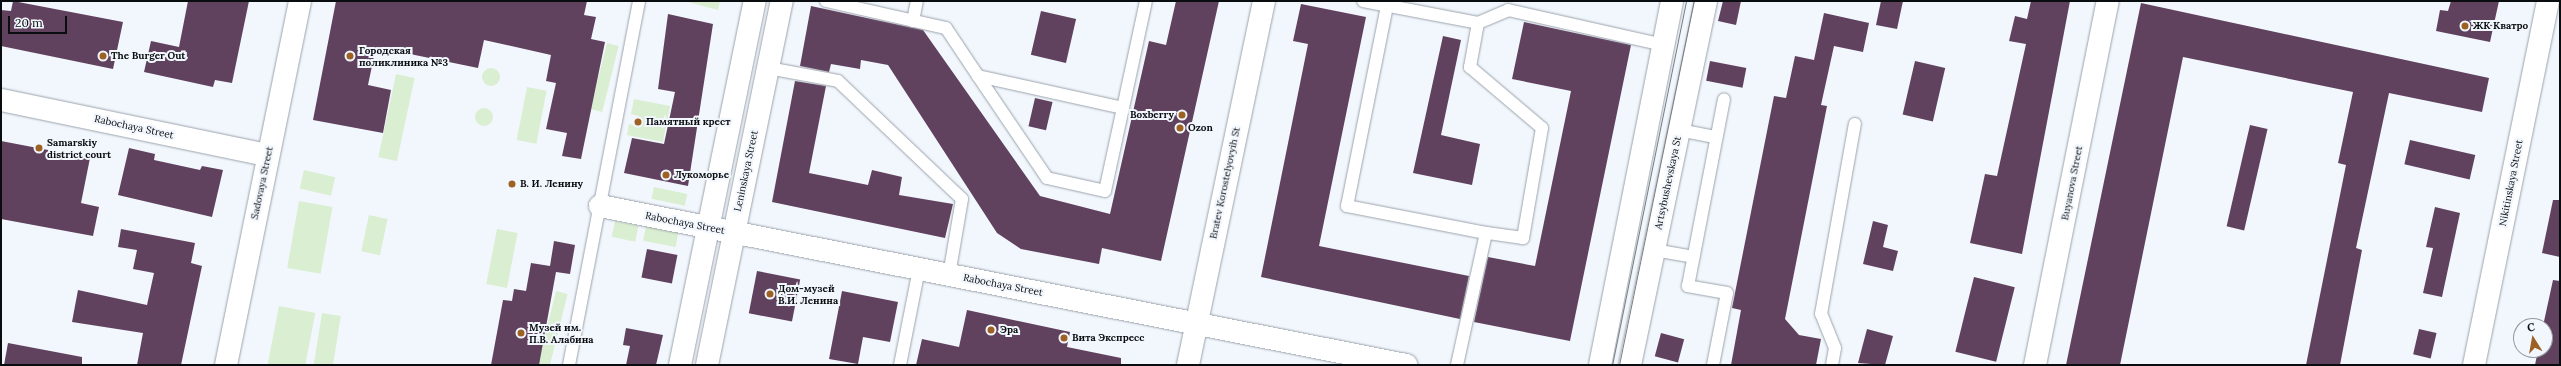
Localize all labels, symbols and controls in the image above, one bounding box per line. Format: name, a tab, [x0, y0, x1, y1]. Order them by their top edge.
scale bar	[10, 8, 69, 34]
text: 20 m	[15, 15, 43, 30]
place label: ЖК Кватро	[2473, 20, 2528, 32]
marker: ЖК Кватро	[2460, 21, 2470, 31]
place label: Городская поликлиника №3	[359, 44, 448, 68]
place label: The Burger Out	[111, 50, 185, 62]
marker: Городская поликлиника №3	[344, 50, 356, 62]
marker: The Burger Out	[98, 51, 108, 61]
place label: Boxberry	[1130, 109, 1174, 121]
marker: Boxberry	[1177, 110, 1187, 120]
street label: Rabochaya Street	[93, 113, 175, 141]
place label: Памятный крест	[646, 116, 730, 128]
marker: Памятный крест	[633, 117, 643, 127]
place label: Ozon	[1188, 122, 1213, 134]
marker: Ozon	[1175, 123, 1185, 133]
street label: Bratev Korostelyovyih St	[1207, 126, 1243, 240]
street label: Leninskaya Street	[732, 129, 760, 213]
street label: Artsybushevskaya St	[1652, 135, 1684, 231]
place label: Samarskiy district court	[47, 136, 111, 160]
street label: Nikitinskaya Street	[2497, 139, 2525, 227]
marker: Samarskiy district court	[34, 143, 44, 153]
street label: Buyanova Street	[2059, 145, 2085, 221]
street label: Sadovaya Street	[248, 146, 276, 220]
place label: Лукоморье	[674, 169, 729, 181]
marker: Лукоморье	[661, 170, 671, 180]
place label: В. И. Ленину	[520, 178, 583, 190]
marker: В. И. Ленину	[507, 179, 517, 189]
street label: Rabochaya Street	[644, 209, 726, 237]
street label: Rabochaya Street	[962, 271, 1044, 299]
place label: Дом-музей В.И. Ленина	[778, 282, 838, 306]
marker: Дом-музей В.И. Ленина	[765, 289, 775, 299]
north arrow	[2513, 318, 2553, 358]
text: С	[2526, 320, 2536, 335]
place label: Музей им. П.В. Алабина	[529, 321, 594, 344]
marker: Эра	[985, 324, 997, 336]
place label: Эра	[1000, 324, 1018, 336]
marker: Музей им. П.В. Алабина	[516, 328, 526, 338]
place label: Вита Экспресс	[1072, 332, 1144, 344]
marker: Вита Экспресс	[1059, 333, 1069, 343]

